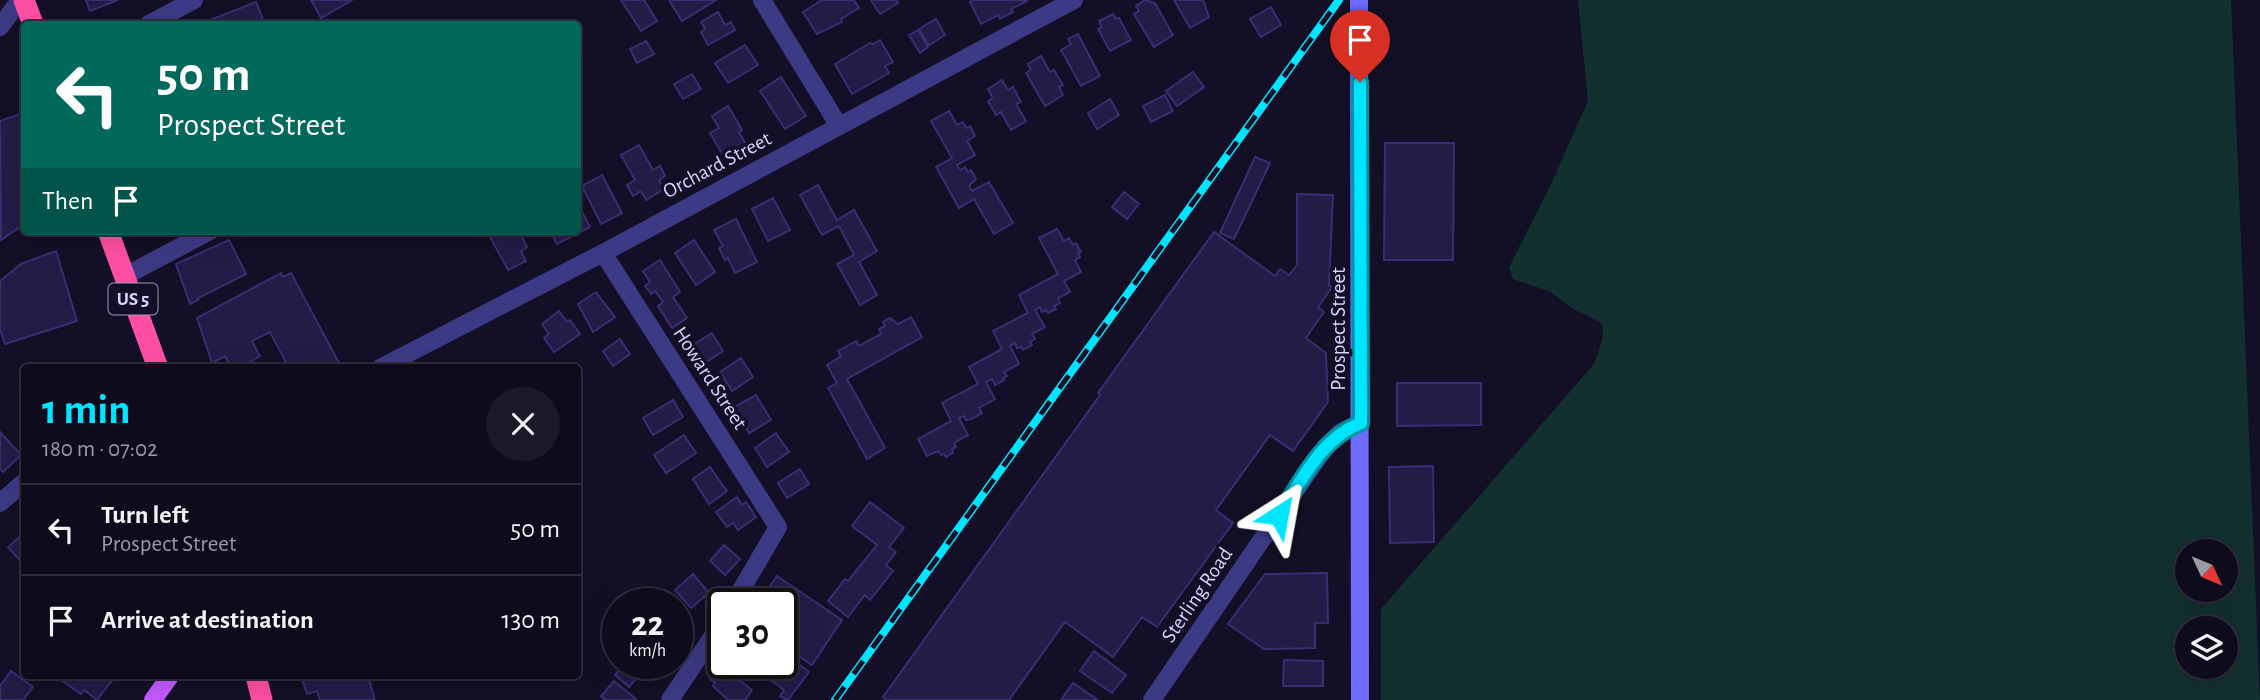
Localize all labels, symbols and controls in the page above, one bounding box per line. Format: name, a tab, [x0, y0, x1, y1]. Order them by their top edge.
pin	[1330, 10, 1390, 82]
icon: arrive	[1341, 21, 1379, 59]
icon: left	[42, 49, 133, 140]
text: 50 m	[157, 51, 251, 100]
text: Prospect Street	[157, 109, 345, 141]
street label: Orchard Street	[659, 128, 775, 202]
icon: arrive	[107, 182, 145, 220]
text: Then	[42, 188, 93, 214]
street label: Prospect Street	[1328, 267, 1349, 391]
road number: US 5	[108, 284, 158, 314]
street label: Howard Street	[669, 323, 751, 433]
button: close	[486, 387, 560, 461]
text: 1 min	[42, 389, 131, 431]
text: 180 m · 07:02	[42, 438, 158, 461]
position arrow	[1242, 478, 1316, 552]
text: Turn left	[101, 502, 189, 528]
icon: left	[42, 511, 80, 549]
text: 50 m	[510, 516, 560, 542]
text: Prospect Street	[101, 533, 236, 556]
north arrow	[2175, 539, 2238, 602]
map controls	[2175, 539, 2238, 679]
street label: Sterling Road	[1158, 544, 1236, 646]
speed limit sign: 30	[707, 588, 798, 679]
icon: arrive	[42, 602, 80, 640]
text: Arrive at destination	[101, 607, 314, 633]
text: 130 m	[502, 607, 560, 633]
text: 22	[631, 607, 664, 642]
button: layers	[2175, 616, 2238, 679]
text: km/h	[629, 642, 666, 660]

